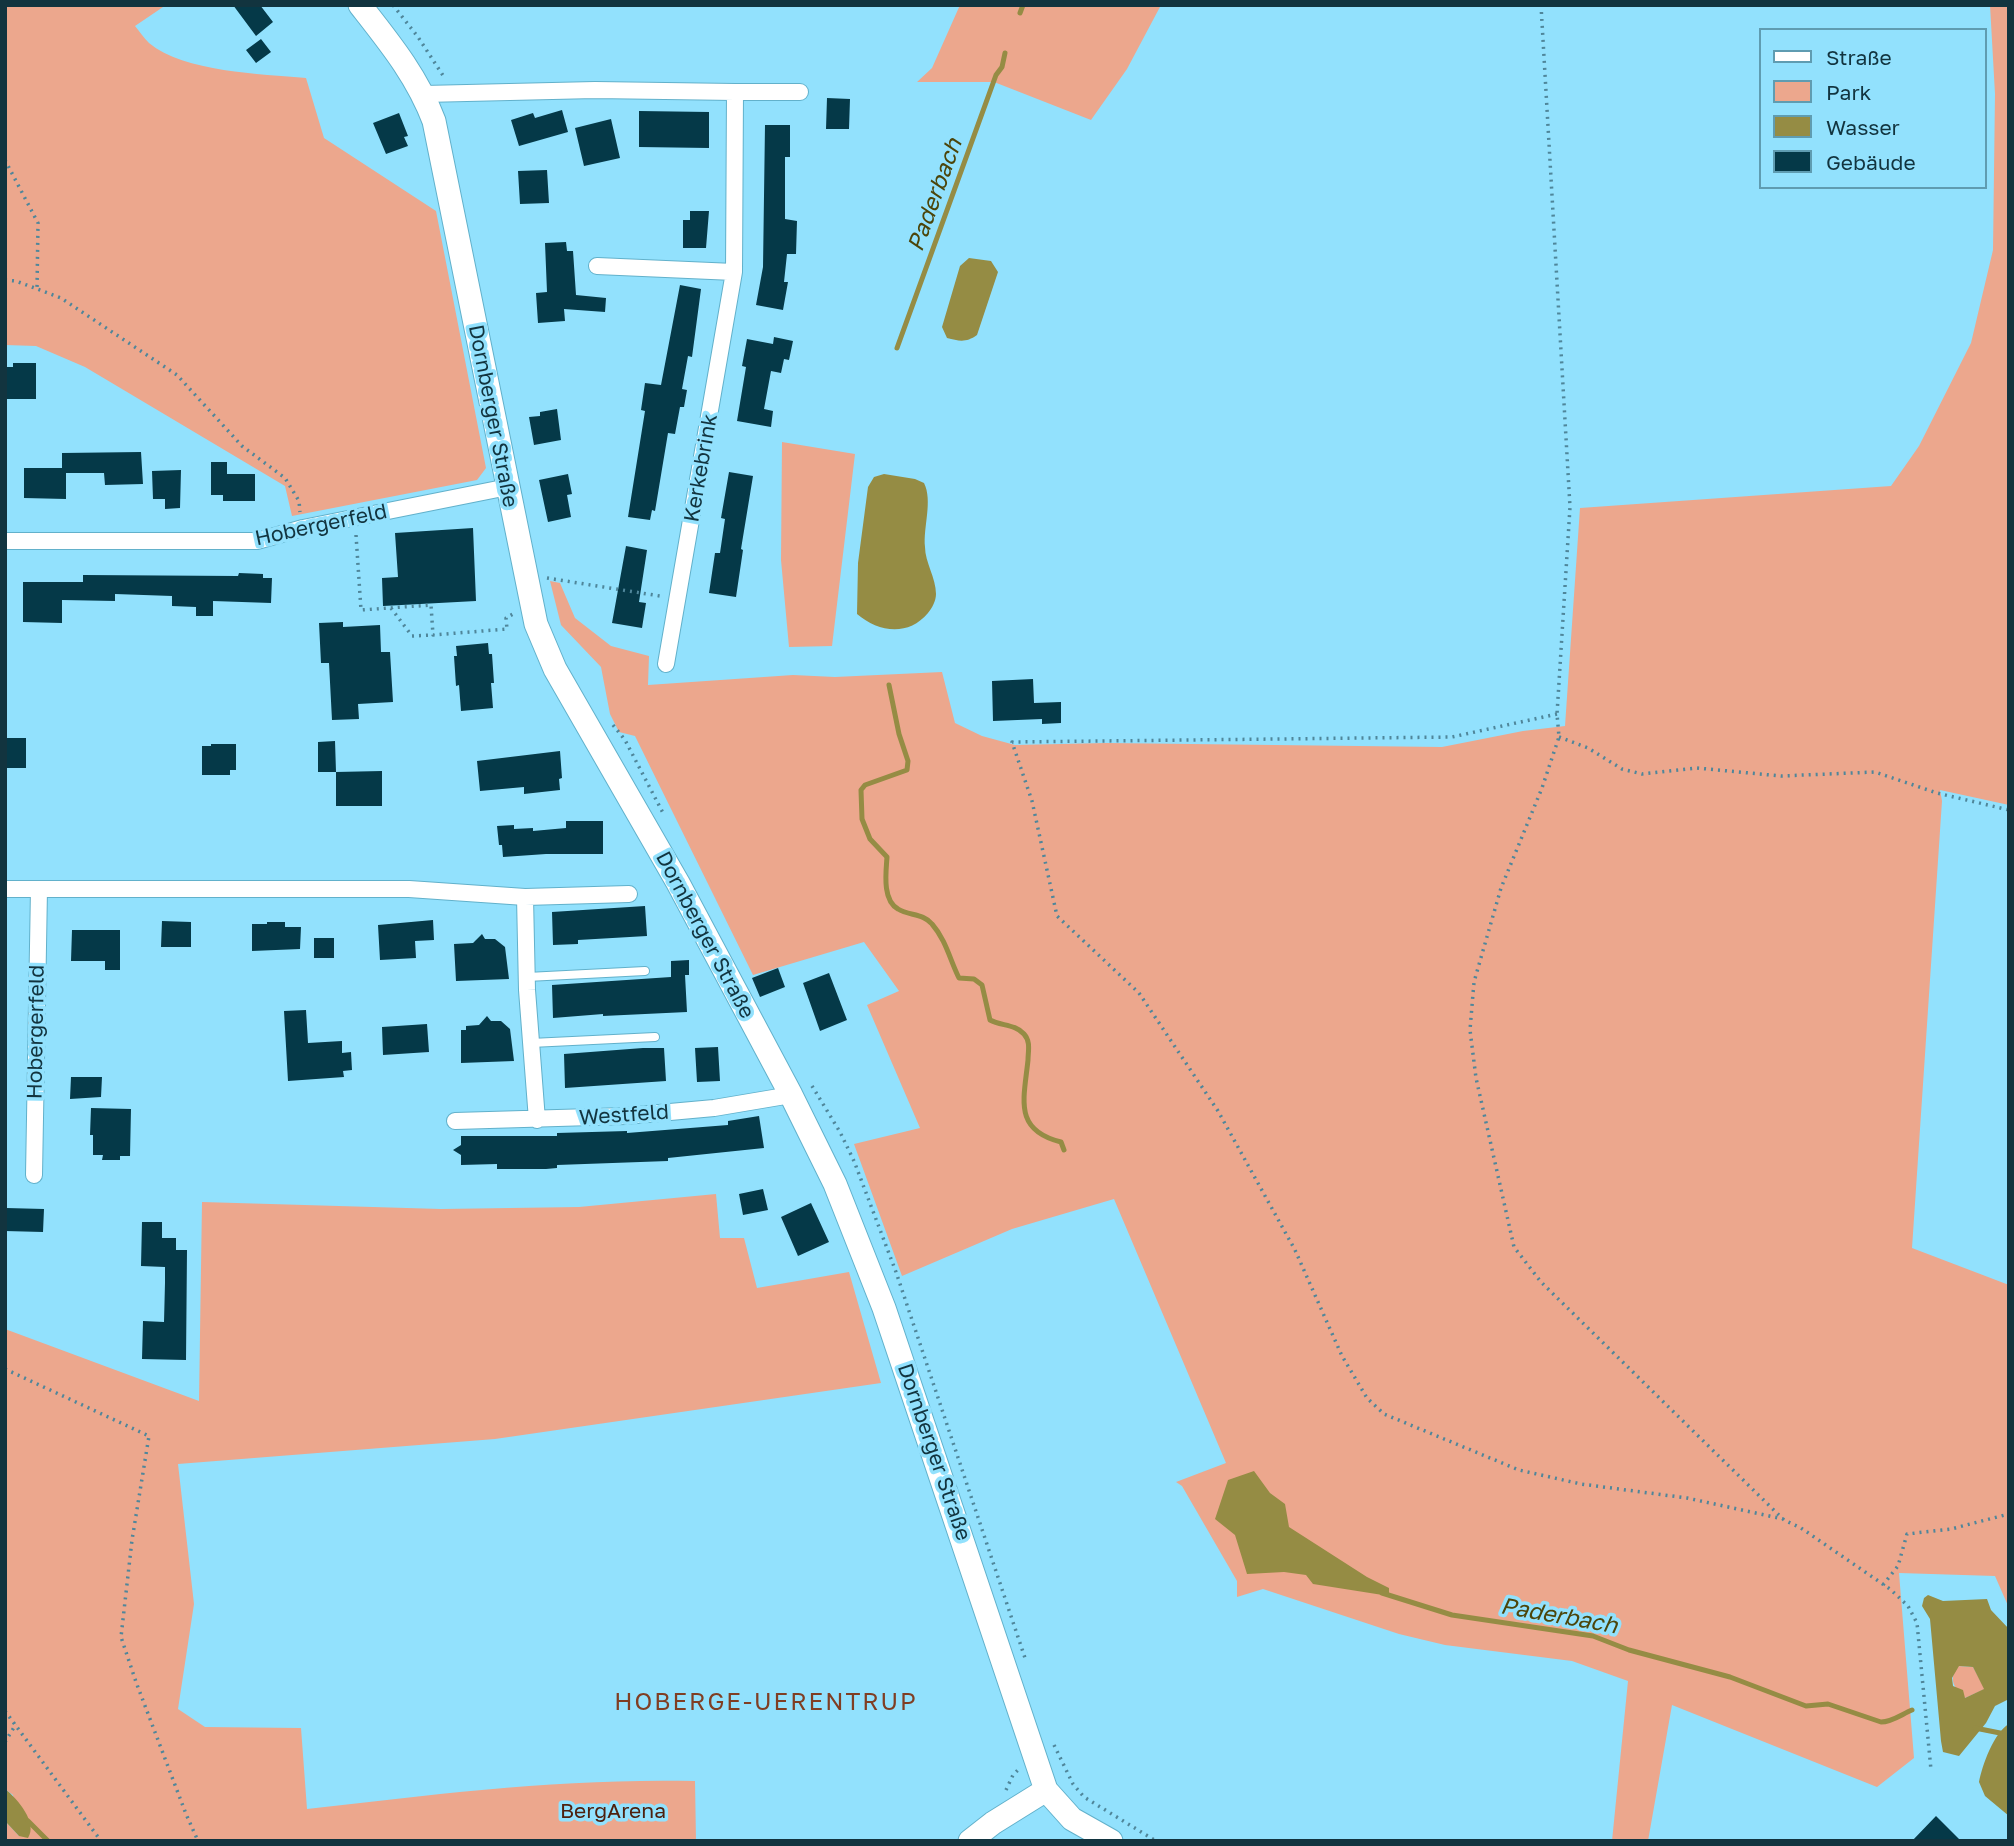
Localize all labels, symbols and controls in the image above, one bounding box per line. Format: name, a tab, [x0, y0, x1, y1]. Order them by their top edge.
legend	[1758, 28, 1986, 189]
text: Straße	[1826, 44, 1892, 70]
text: Park	[1826, 79, 1871, 105]
text: Wasser	[1826, 114, 1900, 140]
water label: Paderbach	[902, 135, 968, 255]
text: Gebäude	[1826, 149, 1916, 175]
street label: Dornberger Straße	[463, 322, 523, 510]
street label: Kerkebrink	[679, 412, 723, 524]
street label: Hobergerfeld	[253, 499, 389, 551]
street label: Dornberger Straße	[650, 847, 760, 1023]
street label: Hobergerfeld	[22, 965, 50, 1099]
street label: Westfeld	[578, 1099, 670, 1131]
street label: Dornberger Straße	[892, 1360, 976, 1544]
water label: Paderbach	[1498, 1592, 1620, 1640]
district label: HOBERGE-UERENTRUP	[616, 1688, 916, 1716]
park label: BergArena	[560, 1798, 666, 1824]

